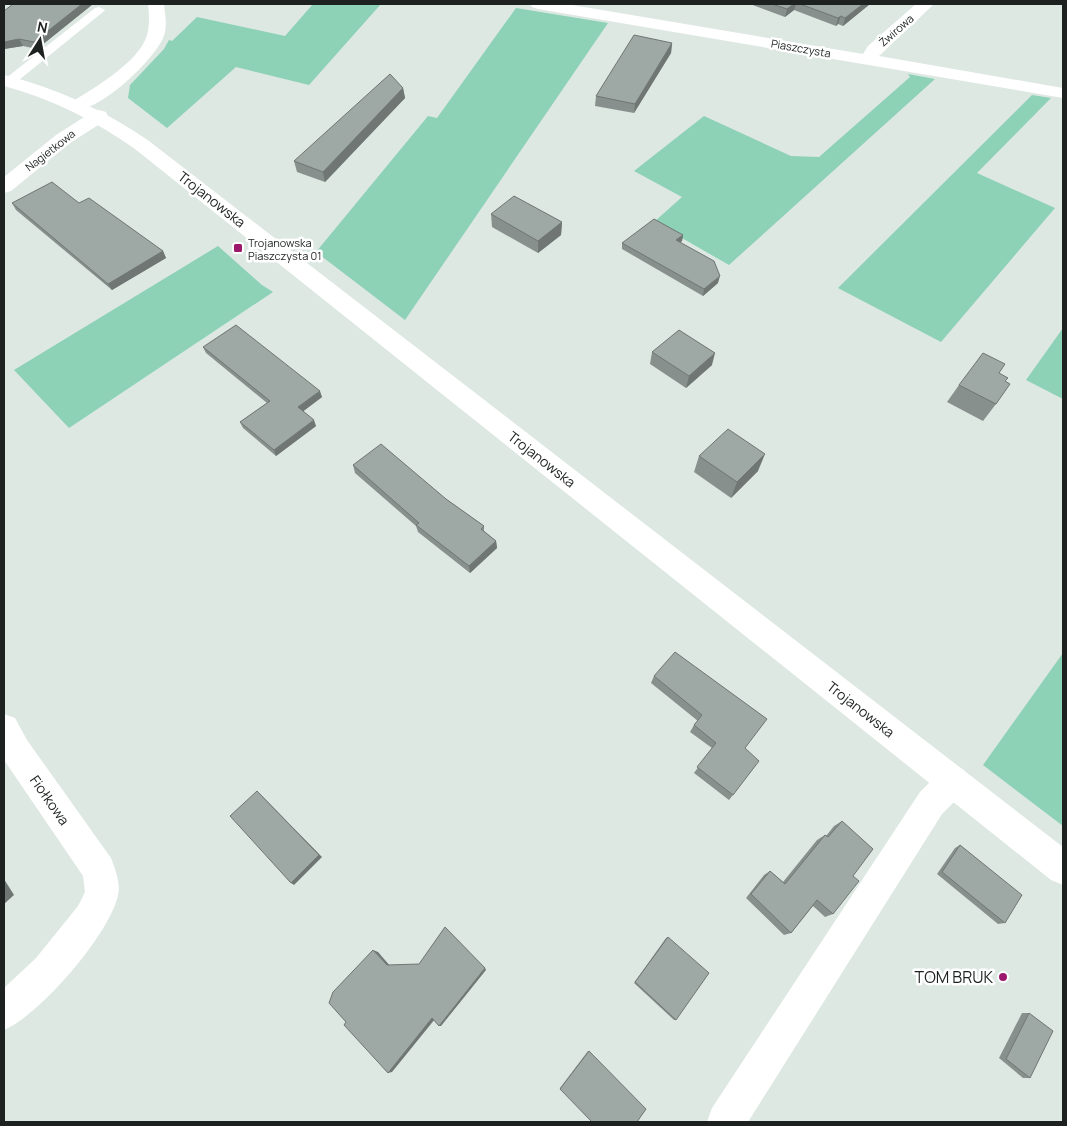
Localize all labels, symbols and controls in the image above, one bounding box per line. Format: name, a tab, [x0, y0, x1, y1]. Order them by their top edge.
street label: Żwirowa	[875, 11, 917, 49]
north arrow	[15, 15, 65, 65]
text: N	[36, 16, 49, 37]
street label: Piaszczysta	[770, 35, 832, 61]
street label: Nagietkowa	[22, 126, 78, 174]
street label: Trojanowska	[174, 167, 250, 231]
place label: Trojanowska Piaszczysta 01	[248, 235, 322, 263]
marker: Trojanowska Piaszczysta 01	[232, 242, 244, 254]
street label: Trojanowska	[504, 427, 580, 491]
street label: Trojanowska	[823, 677, 899, 741]
street label: Fiołkowa	[26, 771, 74, 829]
place label: TOM BRUK	[915, 966, 993, 988]
marker: TOM BRUK	[997, 971, 1009, 983]

